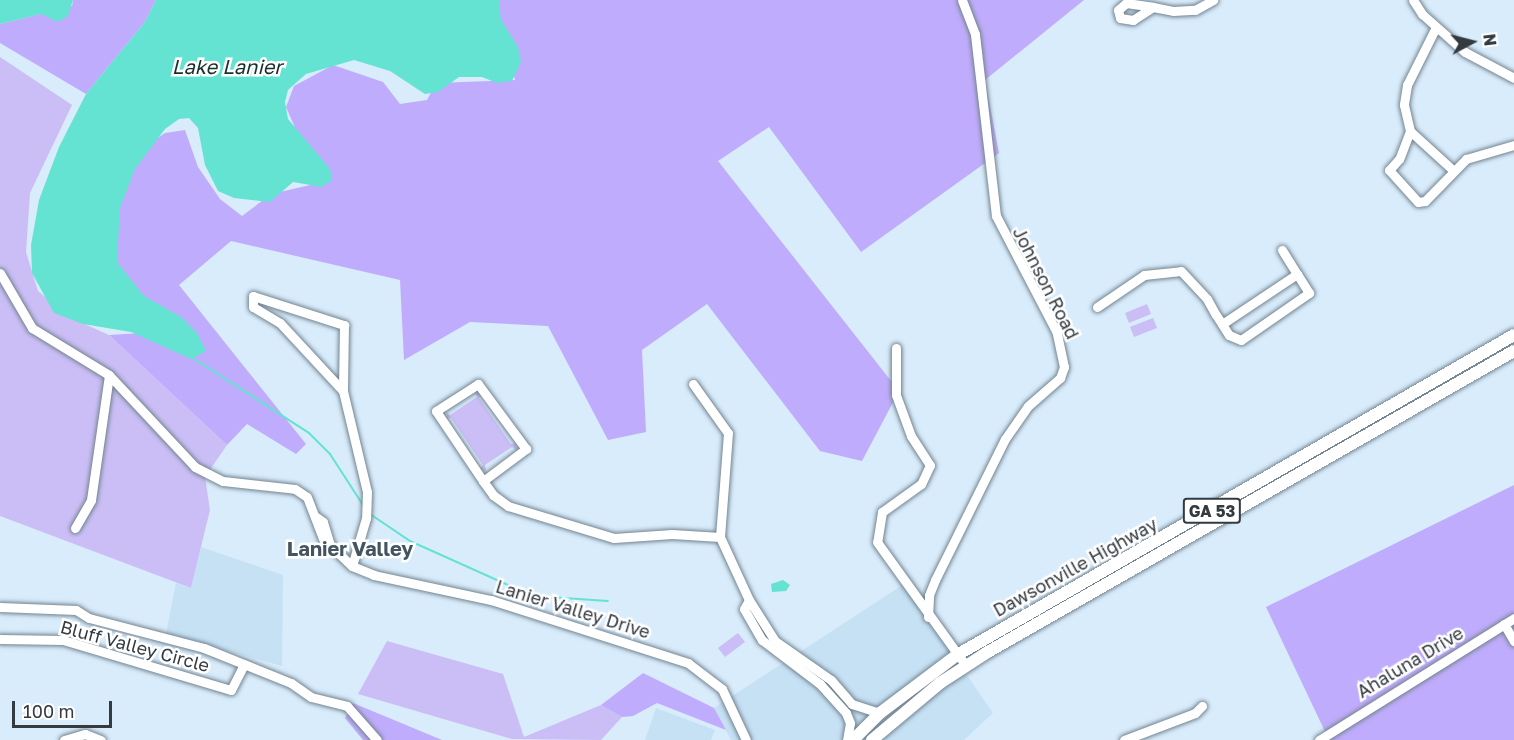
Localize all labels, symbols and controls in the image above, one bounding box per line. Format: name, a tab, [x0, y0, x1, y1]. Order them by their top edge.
north arrow	[1442, 12, 1502, 72]
text: N	[1479, 33, 1501, 47]
water label: Lake Lanier	[172, 54, 282, 78]
street label: Johnson Road	[1008, 223, 1084, 343]
road number: GA 53	[1182, 498, 1242, 524]
street label: Dawsonville Highway	[989, 513, 1161, 621]
district label: Lanier Valley	[287, 536, 413, 560]
street label: Lanier Valley Drive	[493, 575, 653, 643]
street label: Bluff Valley Circle	[58, 616, 212, 676]
street label: Ahaluna Drive	[1353, 622, 1467, 702]
scale bar	[15, 689, 116, 727]
text: 100 m	[23, 700, 74, 722]

